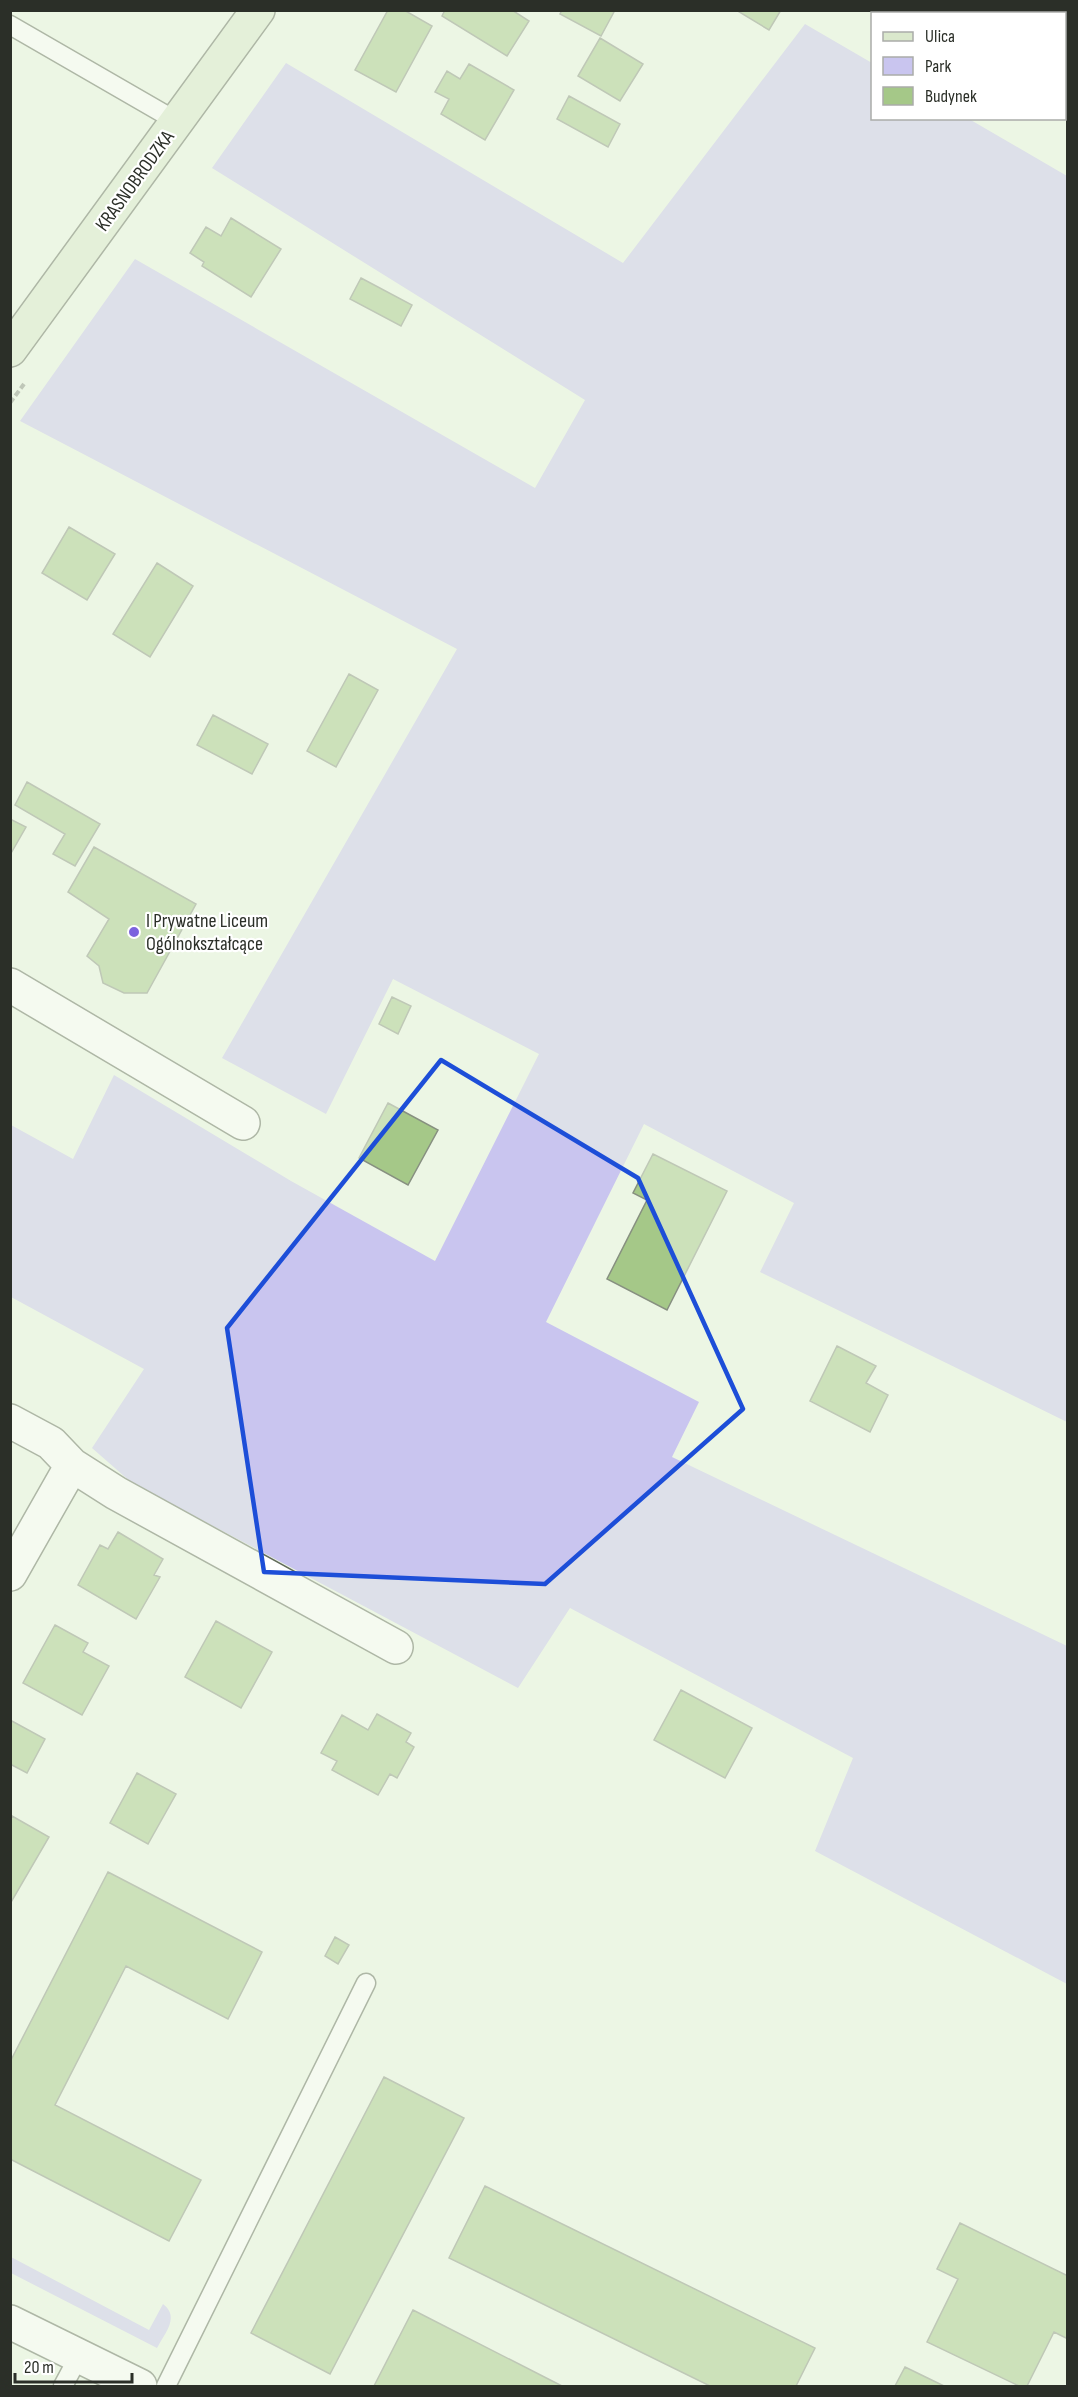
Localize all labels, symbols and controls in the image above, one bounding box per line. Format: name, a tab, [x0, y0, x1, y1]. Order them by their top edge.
legend	[871, 12, 1066, 120]
text: Ulica	[925, 26, 955, 47]
text: Park	[925, 56, 951, 77]
text: Budynek	[925, 86, 977, 107]
street label: KRASNOBRODZKA	[90, 126, 180, 236]
place label: I Prywatne Liceum Ogólnokształcące	[146, 909, 268, 956]
marker: I Prywatne Liceum Ogólnokształcące	[127, 925, 141, 939]
scale bar	[15, 2346, 132, 2384]
text: 20 m	[24, 2357, 54, 2378]

